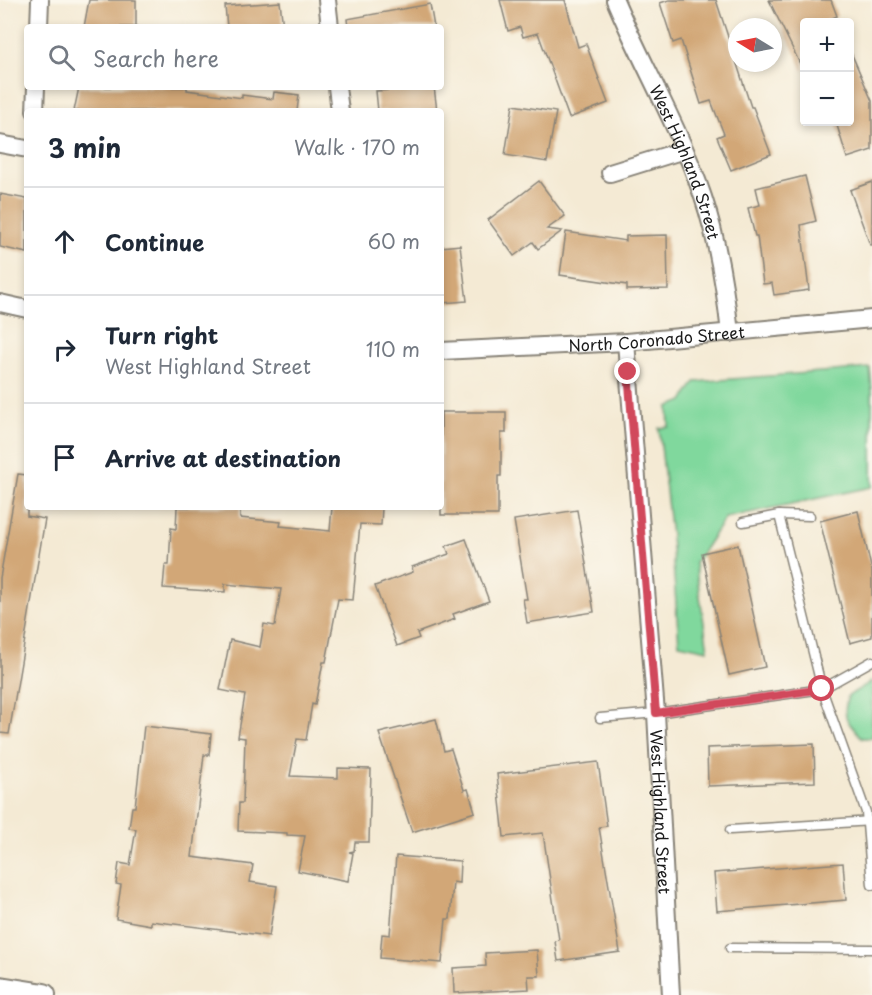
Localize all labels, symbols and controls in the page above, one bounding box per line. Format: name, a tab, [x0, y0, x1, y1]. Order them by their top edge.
north arrow	[728, 18, 782, 72]
map controls	[800, 18, 854, 126]
button: +	[800, 18, 854, 72]
search box	[24, 24, 444, 90]
icon: search	[45, 41, 78, 74]
text: Search here	[93, 41, 219, 74]
button: −	[800, 72, 854, 126]
street label: West Highland Street	[644, 80, 727, 242]
text: 3 min	[48, 128, 121, 167]
text: Walk · 170 m	[294, 132, 420, 162]
icon: ahead	[48, 225, 81, 258]
text: Continue	[105, 225, 204, 258]
text: 60 m	[368, 226, 420, 256]
text: Turn right	[105, 318, 218, 351]
street label: North Coronado Street	[568, 319, 746, 357]
icon: right	[48, 333, 81, 366]
text: 110 m	[366, 334, 420, 364]
text: West Highland Street	[105, 351, 311, 381]
route end	[614, 358, 640, 384]
icon: arrive	[48, 441, 81, 474]
text: Arrive at destination	[105, 441, 341, 474]
route start	[808, 675, 834, 701]
street label: West Highland Street	[645, 729, 678, 895]

